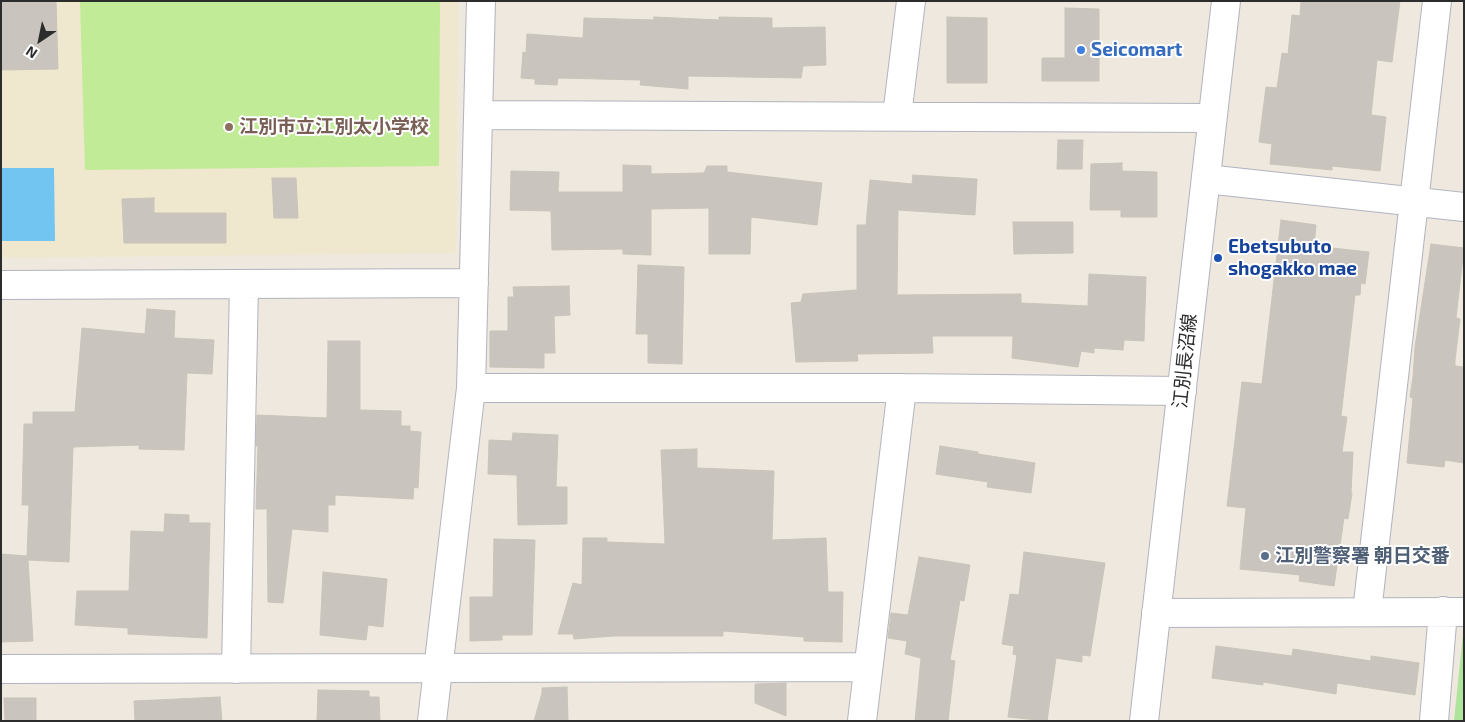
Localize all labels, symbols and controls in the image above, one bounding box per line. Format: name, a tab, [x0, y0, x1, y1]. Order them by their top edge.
north arrow	[15, 15, 65, 65]
place label: Seicomart	[1091, 39, 1182, 61]
text: N	[22, 43, 40, 63]
marker: Seicomart	[1075, 44, 1087, 56]
place label: 江別市立江別太小学校	[239, 116, 429, 138]
marker: 江別市立江別太小学校	[223, 121, 235, 133]
place label: Ebetsubuto shogakko mae	[1228, 236, 1357, 280]
marker: Ebetsubuto shogakko mae	[1212, 252, 1224, 264]
street label: 江別長沼線	[1169, 313, 1201, 409]
place label: 江別警察署 朝日交番	[1275, 545, 1450, 567]
marker: 江別警察署 朝日交番	[1259, 550, 1271, 562]

